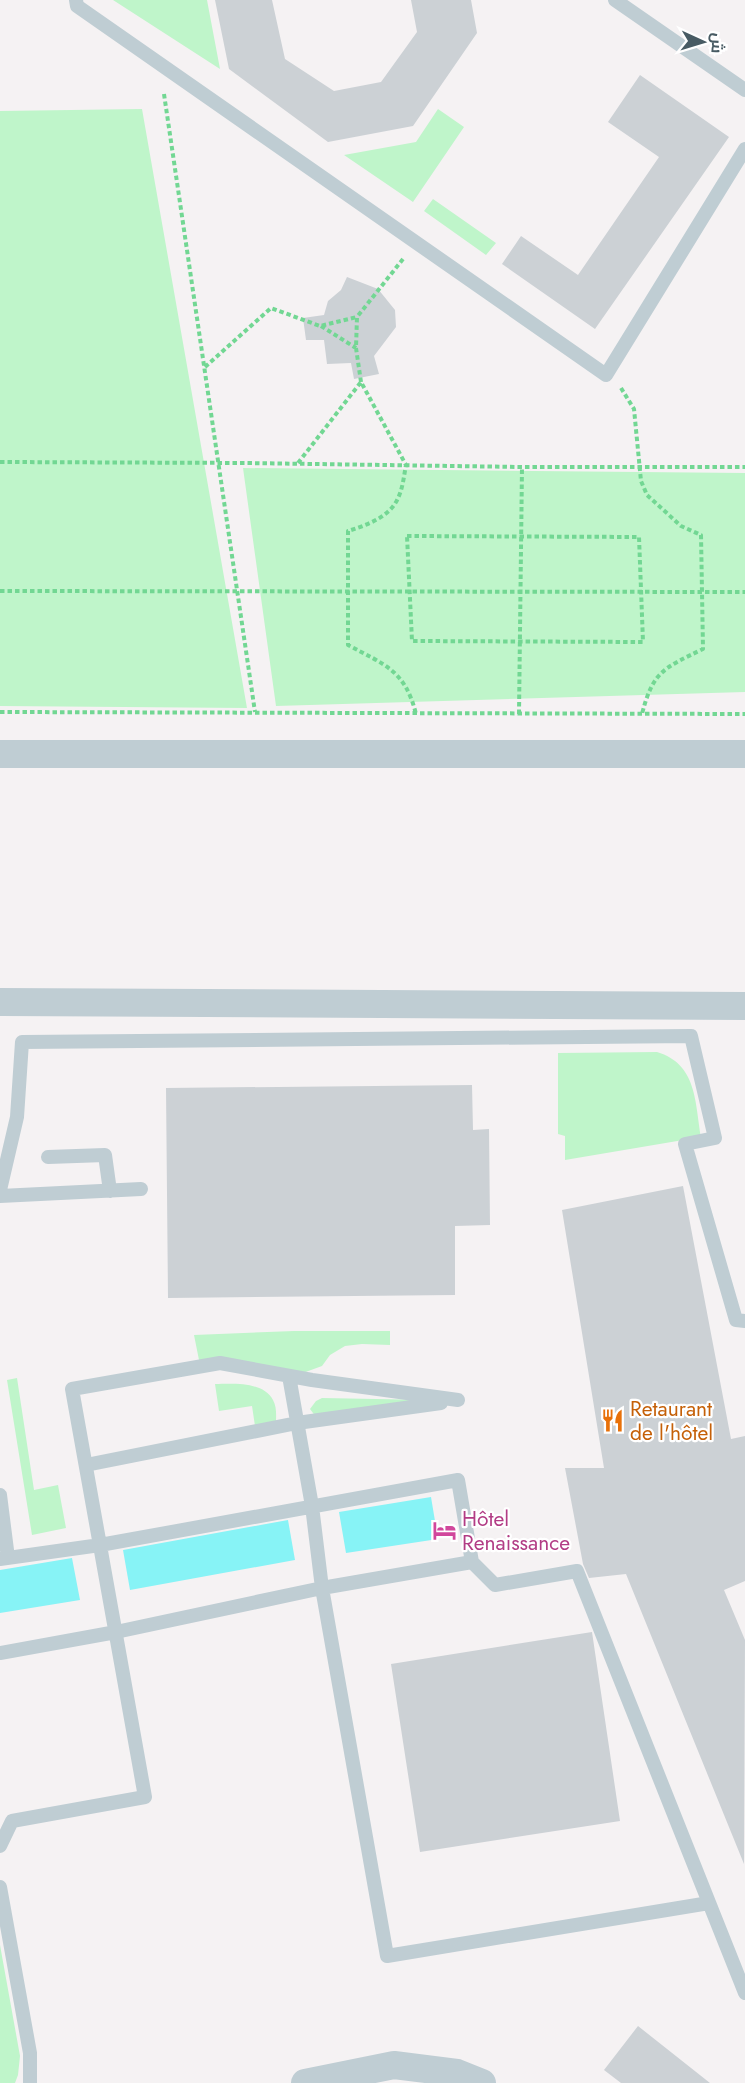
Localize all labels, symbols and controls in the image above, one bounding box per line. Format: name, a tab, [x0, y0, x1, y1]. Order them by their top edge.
north arrow	[673, 12, 733, 72]
text: ش	[705, 32, 730, 54]
place label: Retaurant de l'hôtel	[630, 1394, 713, 1448]
restaurant icon: Retaurant de l'hôtel	[599, 1408, 625, 1434]
place label: Hôtel Renaissance	[462, 1504, 570, 1558]
hotel icon: Hôtel Renaissance	[431, 1518, 457, 1544]

